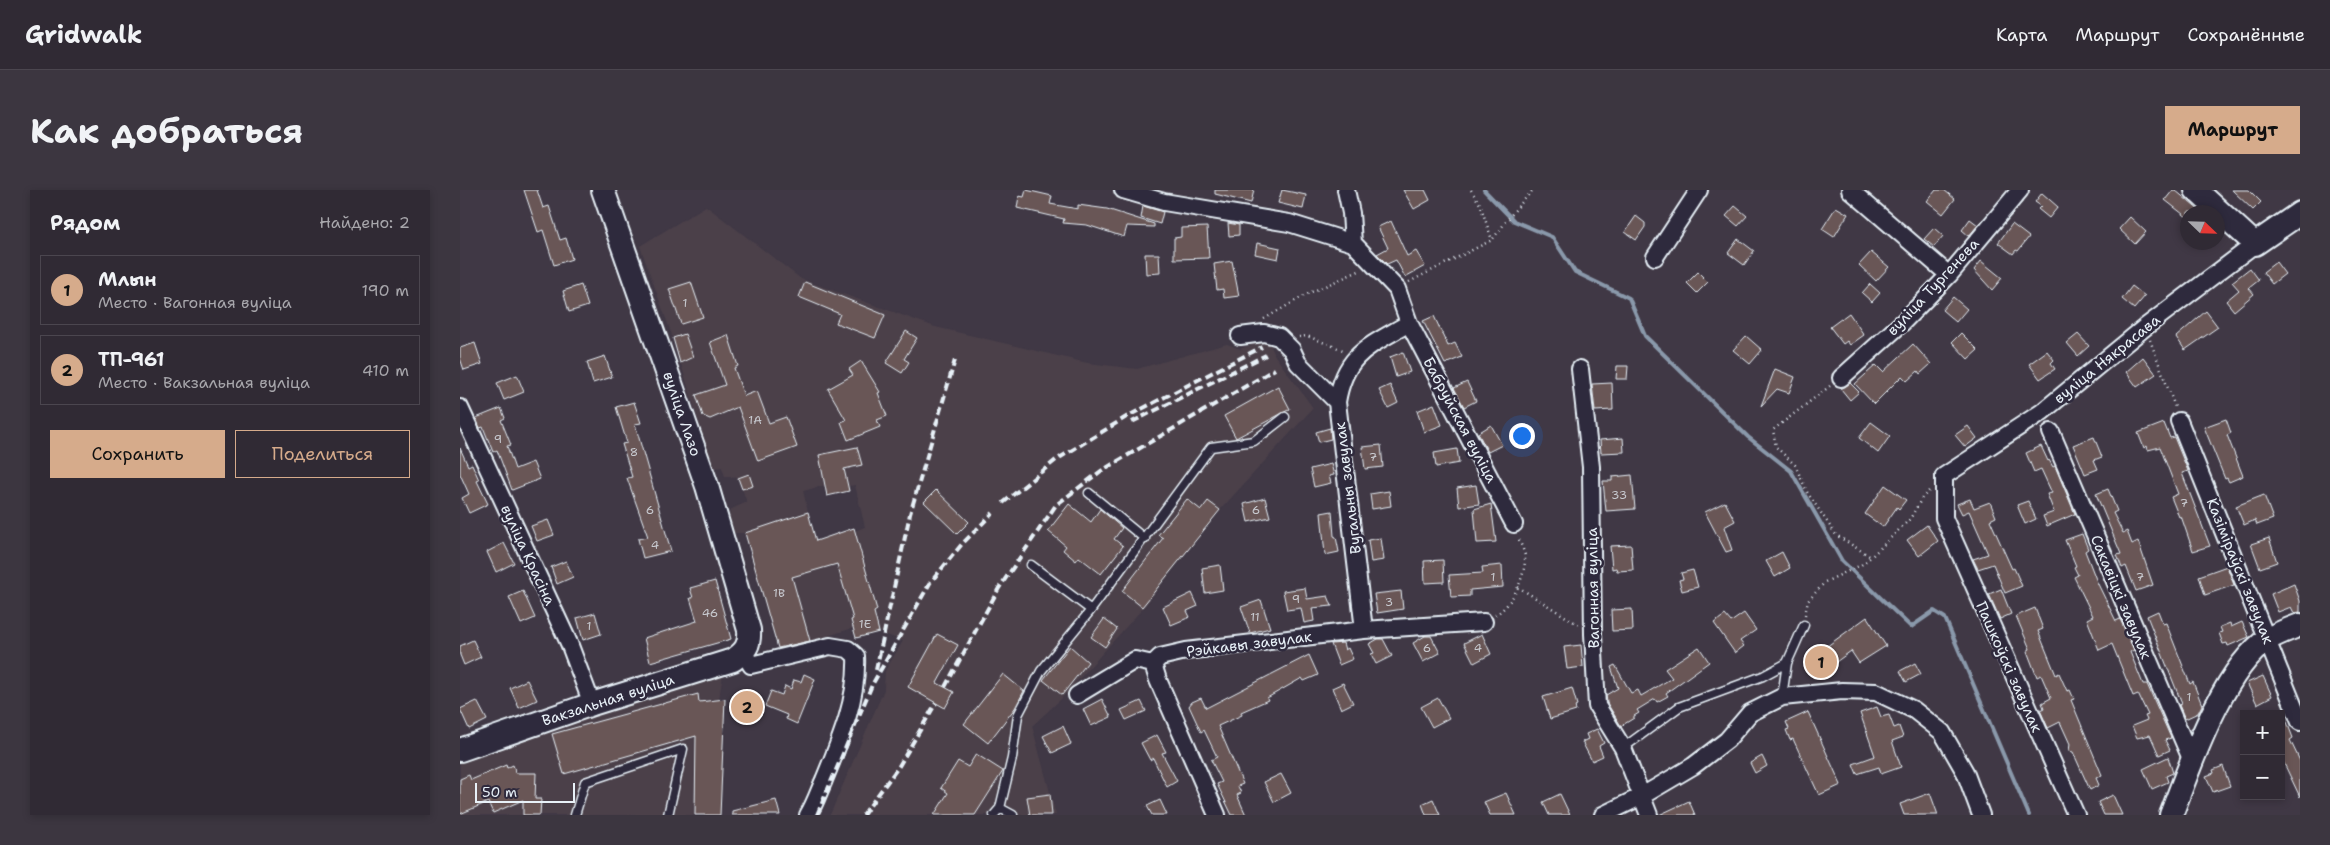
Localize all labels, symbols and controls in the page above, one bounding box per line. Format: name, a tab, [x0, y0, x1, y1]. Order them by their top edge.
text: Gridwalk	[25, 19, 142, 51]
text: Карта	[1996, 23, 2047, 47]
text: Маршрут	[2075, 23, 2159, 47]
text: Сохранённые	[2187, 23, 2305, 47]
button: Маршрут	[2165, 106, 2300, 154]
text: Как добраться	[30, 107, 303, 154]
north arrow	[2180, 205, 2225, 250]
text: Рядом	[50, 209, 120, 237]
text: Найдено: 2	[319, 212, 410, 233]
street label: вуліца Тургенева	[1883, 233, 1984, 340]
text: Млын	[98, 267, 156, 292]
text: 1	[63, 280, 71, 301]
text: 190 m	[362, 280, 409, 301]
text: Место · Вагонная вуліца	[98, 292, 292, 313]
house number: 1	[682, 295, 688, 311]
street label: вуліца Някрасава	[2050, 309, 2165, 408]
text: ТП-961	[98, 347, 164, 372]
street label: Бабруйская вуліца	[1418, 354, 1502, 487]
text: 2	[61, 360, 73, 381]
text: 410 m	[362, 360, 409, 381]
street label: вуліца Лазо	[658, 369, 706, 459]
text: Место · Вакзальная вуліца	[98, 372, 310, 393]
house number: 1А	[748, 412, 762, 428]
street label: Вугальны завулак	[1330, 421, 1366, 555]
your location	[1509, 423, 1535, 449]
button: Сохранить	[50, 430, 225, 478]
button: Поделиться	[235, 430, 410, 478]
house number: 9	[494, 431, 502, 447]
house number: 8	[630, 444, 638, 460]
house number: 7	[1369, 449, 1377, 465]
house number: 33	[1611, 487, 1627, 503]
house number: 7	[2180, 495, 2188, 511]
street label: Казіміраўскі завулак	[2202, 495, 2278, 647]
street label: вуліца Красіна	[496, 501, 560, 609]
house number: 6	[646, 502, 654, 518]
house number: 6	[1252, 502, 1260, 518]
street label: Вагонная вуліца	[1582, 527, 1604, 649]
street label: Сакавіцкі завулак	[2086, 532, 2156, 662]
house number: 4	[651, 537, 659, 553]
house number: 1	[1490, 569, 1496, 585]
house number: 7	[2136, 569, 2144, 585]
house number: 1В	[773, 585, 785, 601]
house number: 9	[1292, 591, 1300, 607]
house number: 3	[1385, 594, 1393, 610]
street label: Пашкоўскі завулак	[1971, 598, 2047, 736]
house number: 46	[702, 605, 718, 621]
house number: 11	[1250, 609, 1260, 625]
house number: 1E	[859, 616, 871, 632]
house number: 1	[586, 618, 592, 634]
street label: Рэйкавы завулак	[1185, 626, 1313, 662]
house number: 6	[1423, 640, 1431, 656]
house number: 4	[1474, 640, 1482, 656]
pin: 1	[1805, 643, 1837, 681]
street label: Вакзальная вуліца	[539, 669, 677, 731]
pin: 2	[731, 688, 763, 726]
house number: 1	[2186, 689, 2192, 705]
map controls	[2240, 710, 2285, 800]
button: +	[2240, 710, 2285, 755]
button: −	[2240, 755, 2285, 800]
scale bar	[475, 780, 575, 803]
text: 50 m	[482, 783, 517, 801]

